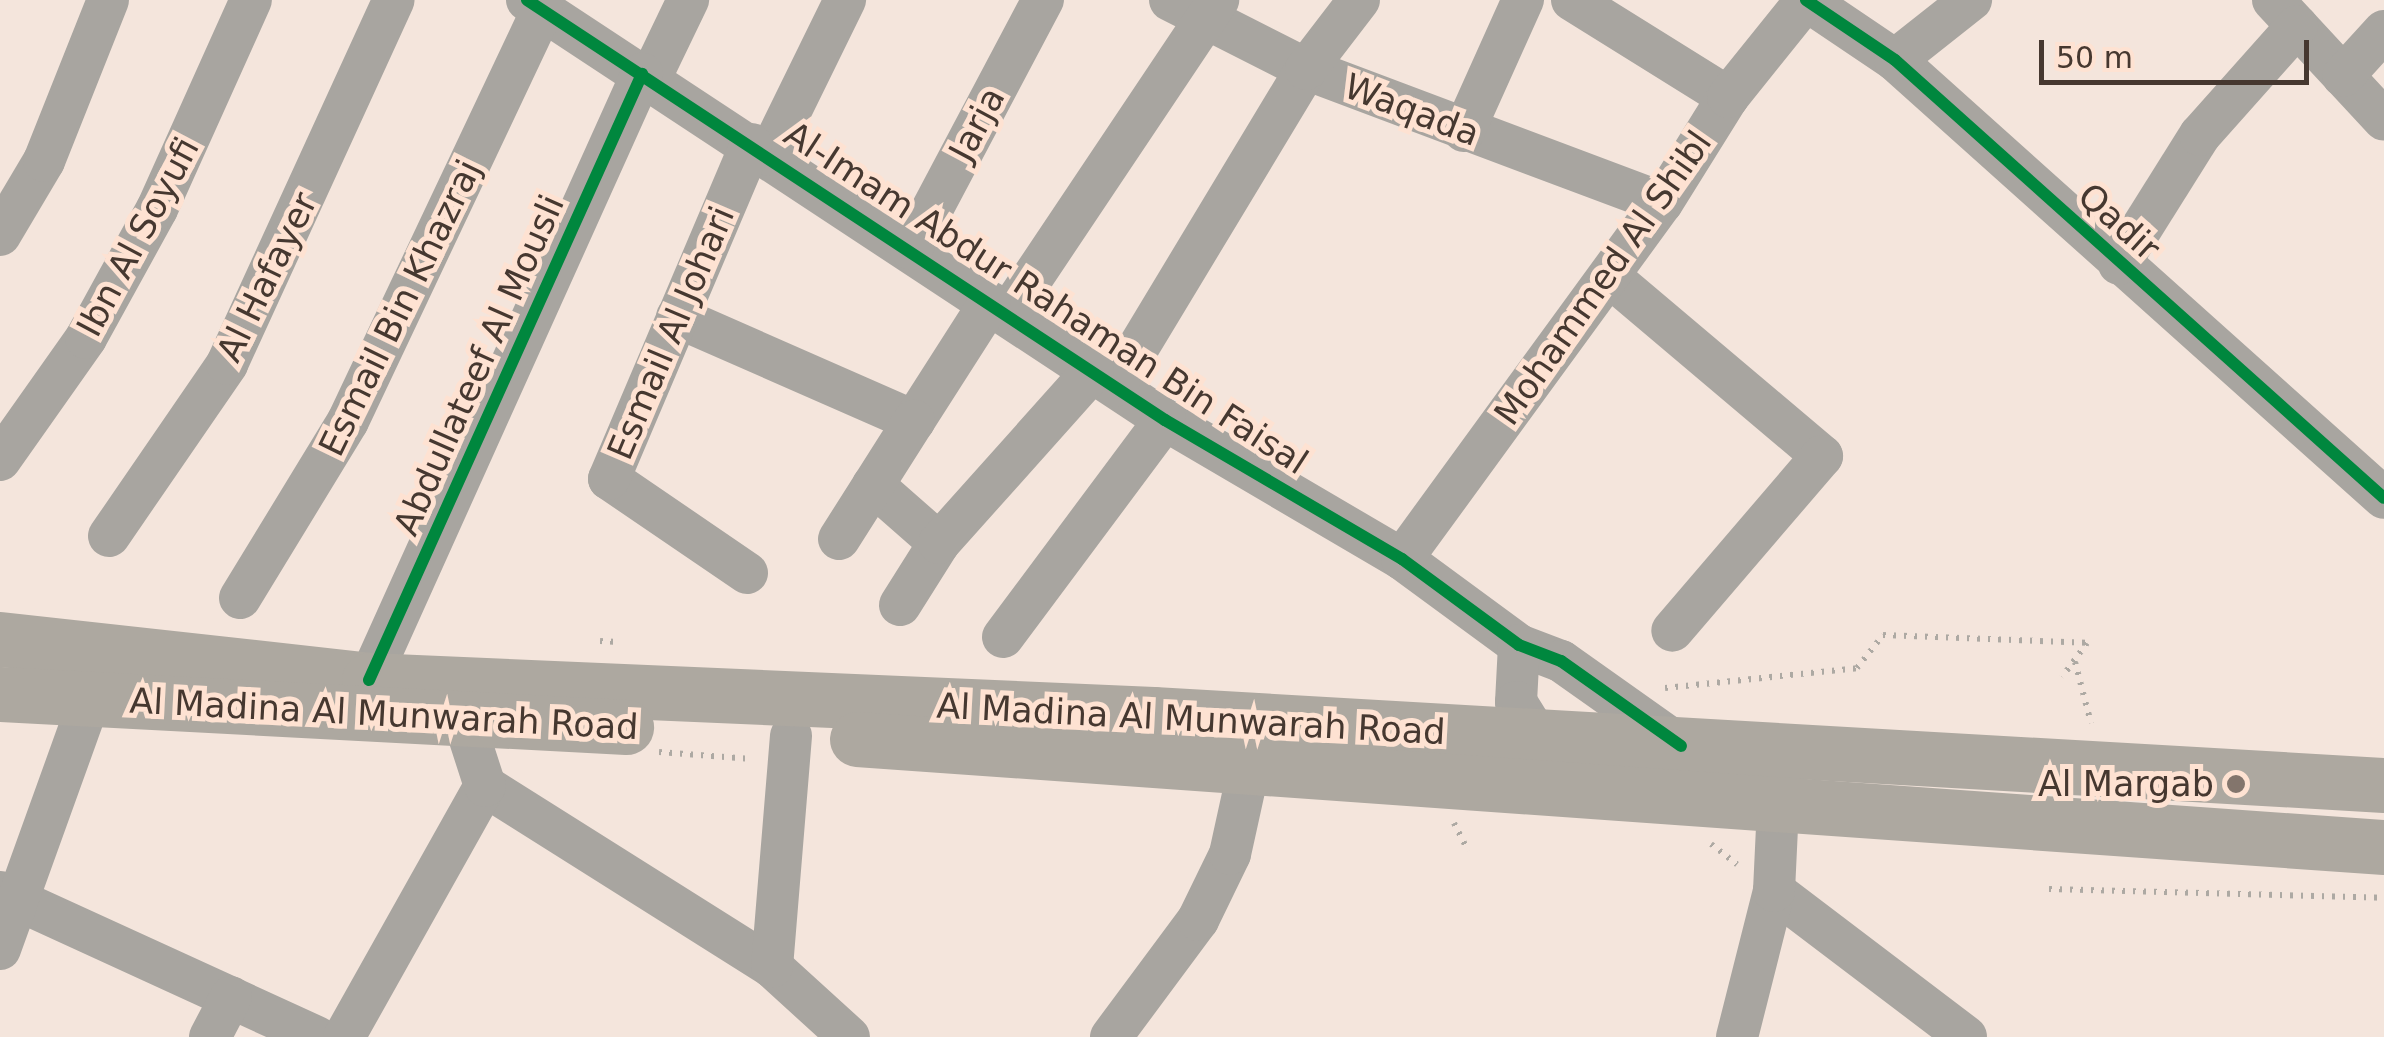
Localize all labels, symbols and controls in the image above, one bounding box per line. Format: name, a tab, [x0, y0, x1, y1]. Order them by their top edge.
scale bar	[2044, 20, 2314, 82]
text: 50 m	[2056, 40, 2133, 75]
street label: Waqada	[1339, 65, 1485, 155]
street label: Jarja	[940, 80, 1014, 168]
street label: Al-Imam Abdur Rahaman Bin Faisal	[776, 113, 1316, 483]
street label: Mohammed Al Shibl	[1486, 123, 1720, 433]
street label: Ibn Al Soyufi	[68, 130, 208, 344]
street label: Esmail Bin Khazraj	[310, 153, 490, 463]
street label: Qadir	[2070, 175, 2168, 269]
street label: Al Hafayer	[208, 186, 326, 368]
street label: Abdullateef Al Mousli	[385, 188, 573, 542]
street label: Esmail Al Johari	[599, 200, 743, 466]
street label: Al Madina Al Munwarah Road	[128, 680, 640, 748]
street label: Al Madina Al Munwarah Road	[935, 685, 1447, 753]
place label: Al Margab	[2038, 763, 2214, 805]
marker: Al Margab	[2223, 771, 2249, 797]

